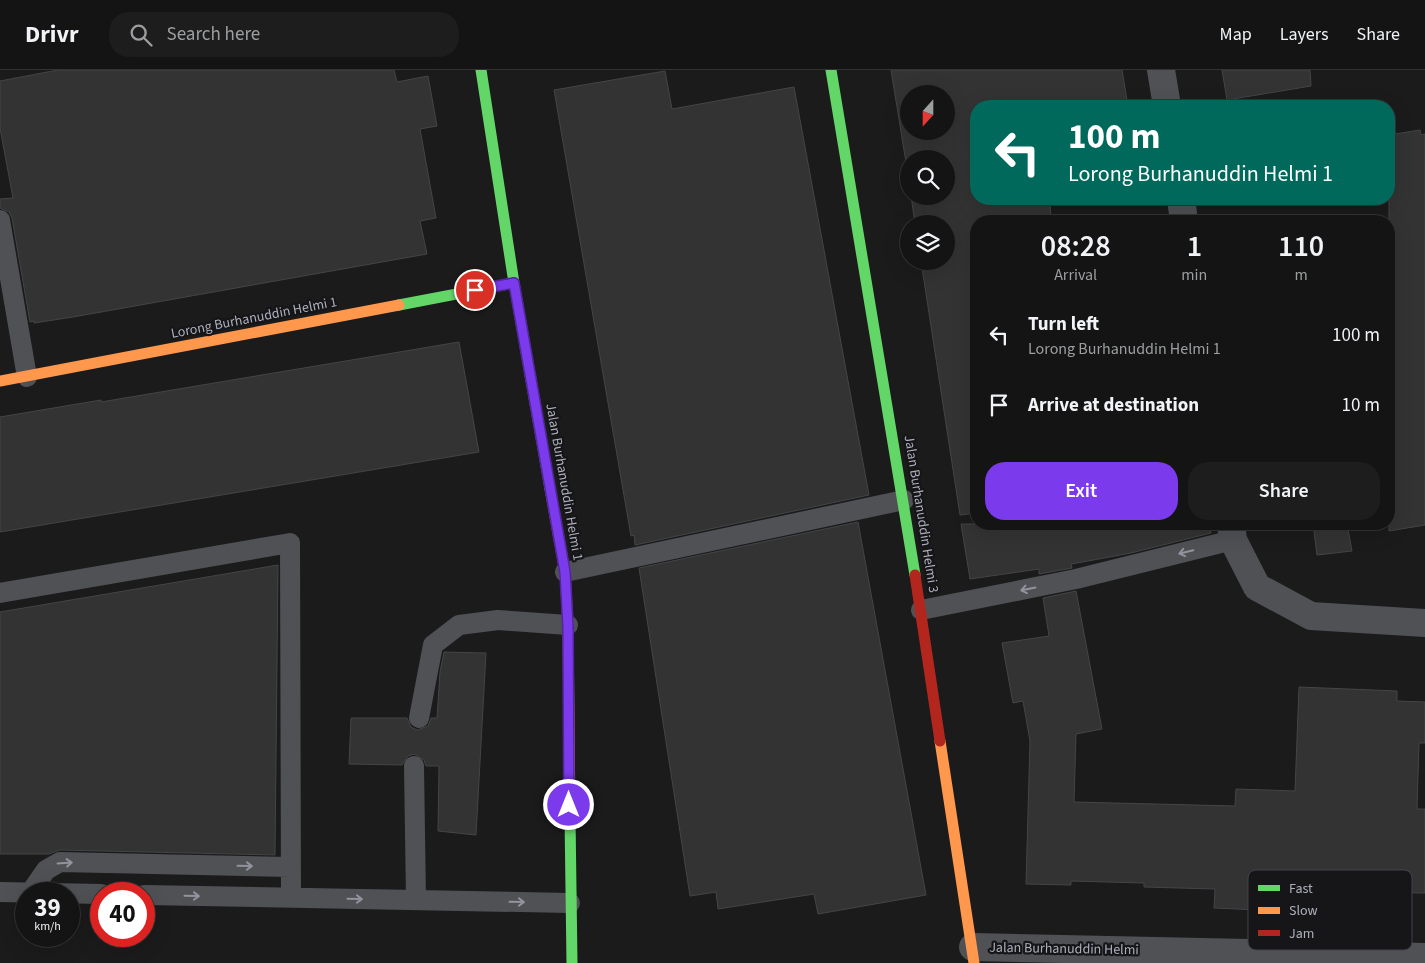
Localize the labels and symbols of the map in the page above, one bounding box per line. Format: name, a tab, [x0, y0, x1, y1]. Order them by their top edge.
north arrow	[900, 85, 955, 140]
pin	[454, 269, 496, 311]
street label: Lorong Burhanuddin Helmi 1	[169, 292, 339, 344]
street label: Jalan Burhanuddin Helmi 1	[540, 402, 588, 562]
street label: Jalan Burhanuddin Helmi 3	[899, 434, 943, 594]
one-way arrow	[1178, 548, 1194, 557]
one-way arrow	[1020, 585, 1036, 594]
position arrow	[542, 778, 594, 830]
one-way arrow	[57, 859, 73, 868]
one-way arrow	[236, 861, 253, 871]
legend	[1248, 870, 1412, 950]
text: Fast	[1289, 879, 1313, 899]
speed limit sign: 40	[90, 882, 155, 947]
one-way arrow	[184, 891, 200, 900]
one-way arrow	[346, 894, 363, 904]
one-way arrow	[509, 897, 525, 907]
text: Slow	[1289, 901, 1318, 921]
text: Jam	[1289, 924, 1314, 944]
street label: Jalan Burhanuddin Helmi	[989, 938, 1139, 960]

